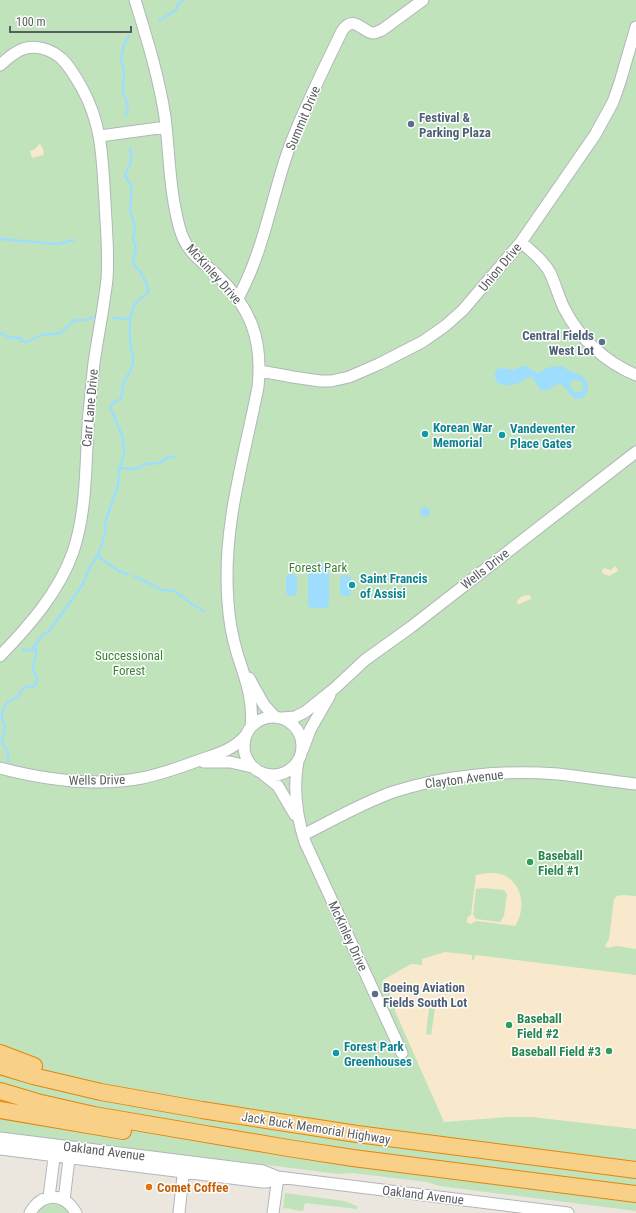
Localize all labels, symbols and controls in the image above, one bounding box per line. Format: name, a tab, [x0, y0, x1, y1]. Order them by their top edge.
scale bar	[10, 8, 131, 34]
text: 100 m	[16, 15, 46, 29]
street label: Summit Drive	[283, 84, 323, 152]
place label: Festival & Parking Plaza	[419, 110, 491, 140]
marker: Festival & Parking Plaza	[406, 119, 416, 129]
street label: Union Drive	[476, 240, 524, 294]
street label: McKinley Drive	[183, 241, 245, 307]
place label: Central Fields West Lot	[522, 328, 594, 358]
marker: Central Fields West Lot	[597, 337, 607, 347]
street label: Carr Lane Drive	[79, 368, 101, 448]
place label: Korean War Memorial	[433, 420, 493, 450]
place label: Vandeventer Place Gates	[510, 421, 576, 451]
marker: Korean War Memorial	[420, 429, 430, 439]
marker: Vandeventer Place Gates	[497, 430, 507, 440]
street label: Wells Drive	[458, 546, 512, 592]
park label: Forest Park	[289, 560, 347, 575]
place label: Saint Francis of Assisi	[360, 571, 428, 601]
marker: Saint Francis of Assisi	[347, 580, 357, 590]
park label: Successional Forest	[95, 648, 163, 678]
street label: Clayton Avenue	[424, 767, 504, 791]
street label: Wells Drive	[69, 772, 125, 788]
place label: Baseball Field #1	[538, 848, 583, 878]
marker: Baseball Field #1	[525, 857, 535, 867]
street label: McKinley Drive	[325, 899, 371, 973]
place label: Boeing Aviation Fields South Lot	[383, 980, 467, 1010]
marker: Boeing Aviation Fields South Lot	[370, 989, 380, 999]
place label: Baseball Field #2	[517, 1011, 562, 1041]
marker: Baseball Field #2	[504, 1020, 514, 1030]
place label: Forest Park Greenhouses	[344, 1039, 412, 1069]
place label: Baseball Field #3	[512, 1044, 601, 1059]
marker: Baseball Field #3	[604, 1046, 614, 1056]
marker: Forest Park Greenhouses	[331, 1048, 341, 1058]
street label: Jack Buck Memorial Highway	[240, 1109, 392, 1147]
street label: Oakland Avenue	[62, 1139, 146, 1163]
place label: Comet Coffee	[157, 1180, 228, 1195]
marker: Comet Coffee	[144, 1182, 154, 1192]
street label: Oakland Avenue	[381, 1183, 465, 1207]

